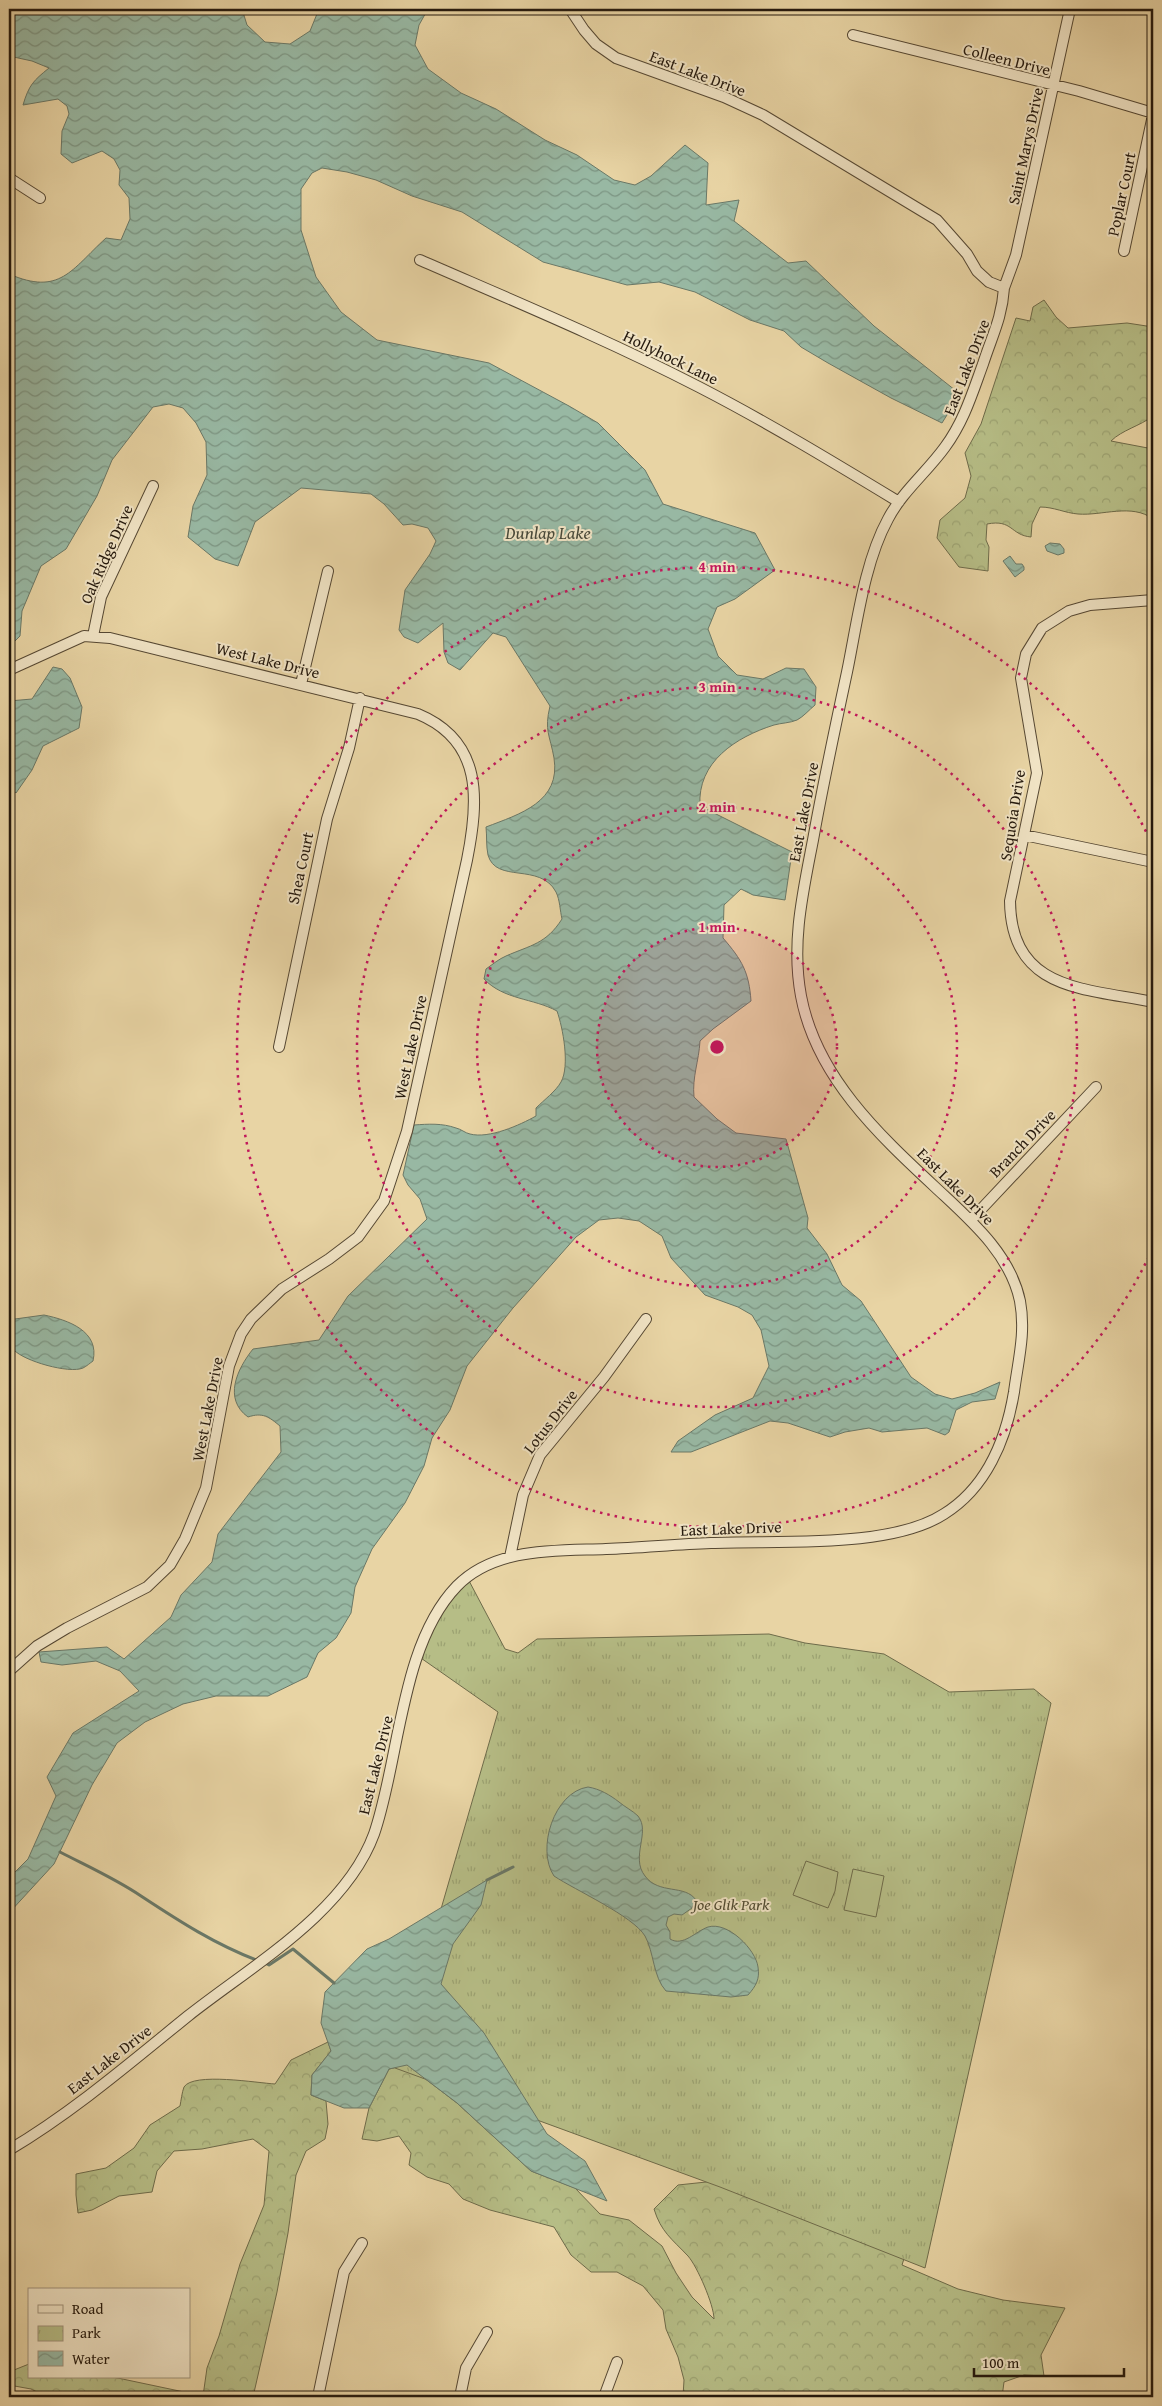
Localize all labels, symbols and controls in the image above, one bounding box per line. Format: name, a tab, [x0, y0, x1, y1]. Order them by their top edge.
street label: Colleen Drive	[961, 37, 1053, 81]
street label: East Lake Drive	[646, 44, 750, 102]
street label: Saint Marys Drive	[1001, 85, 1049, 207]
street label: Poplar Court	[1100, 149, 1142, 238]
street label: East Lake Drive	[937, 315, 995, 419]
street label: Hollyhock Lane	[619, 324, 723, 390]
street label: Oak Ridge Drive	[73, 501, 139, 607]
water label: Dunlap Lake	[504, 519, 591, 546]
text: 4 min	[698, 556, 736, 577]
street label: West Lake Drive	[214, 636, 322, 684]
text: 3 min	[698, 676, 736, 697]
street label: East Lake Drive	[782, 760, 824, 864]
street label: Sequoia Drive	[993, 768, 1031, 862]
text: 2 min	[698, 796, 736, 817]
street label: Shea Court	[281, 829, 319, 906]
text: 1 min	[698, 916, 736, 937]
street label: West Lake Drive	[387, 993, 433, 1101]
centre of rings	[708, 1038, 726, 1056]
street label: Branch Drive	[983, 1103, 1061, 1183]
street label: East Lake Drive	[912, 1142, 1000, 1230]
street label: West Lake Drive	[185, 1355, 229, 1463]
street label: Lotus Drive	[517, 1384, 583, 1458]
street label: East Lake Drive	[680, 1514, 782, 1542]
street label: East Lake Drive	[351, 1713, 399, 1817]
park label: Joe Glik Park	[690, 1892, 770, 1916]
street label: East Lake Drive	[62, 2018, 156, 2100]
legend	[28, 2288, 190, 2378]
text: Road	[72, 2298, 103, 2319]
text: Park	[72, 2322, 101, 2343]
scale bar	[974, 2346, 1124, 2378]
text: Water	[72, 2348, 110, 2369]
text: 100 m	[982, 2352, 1020, 2373]

